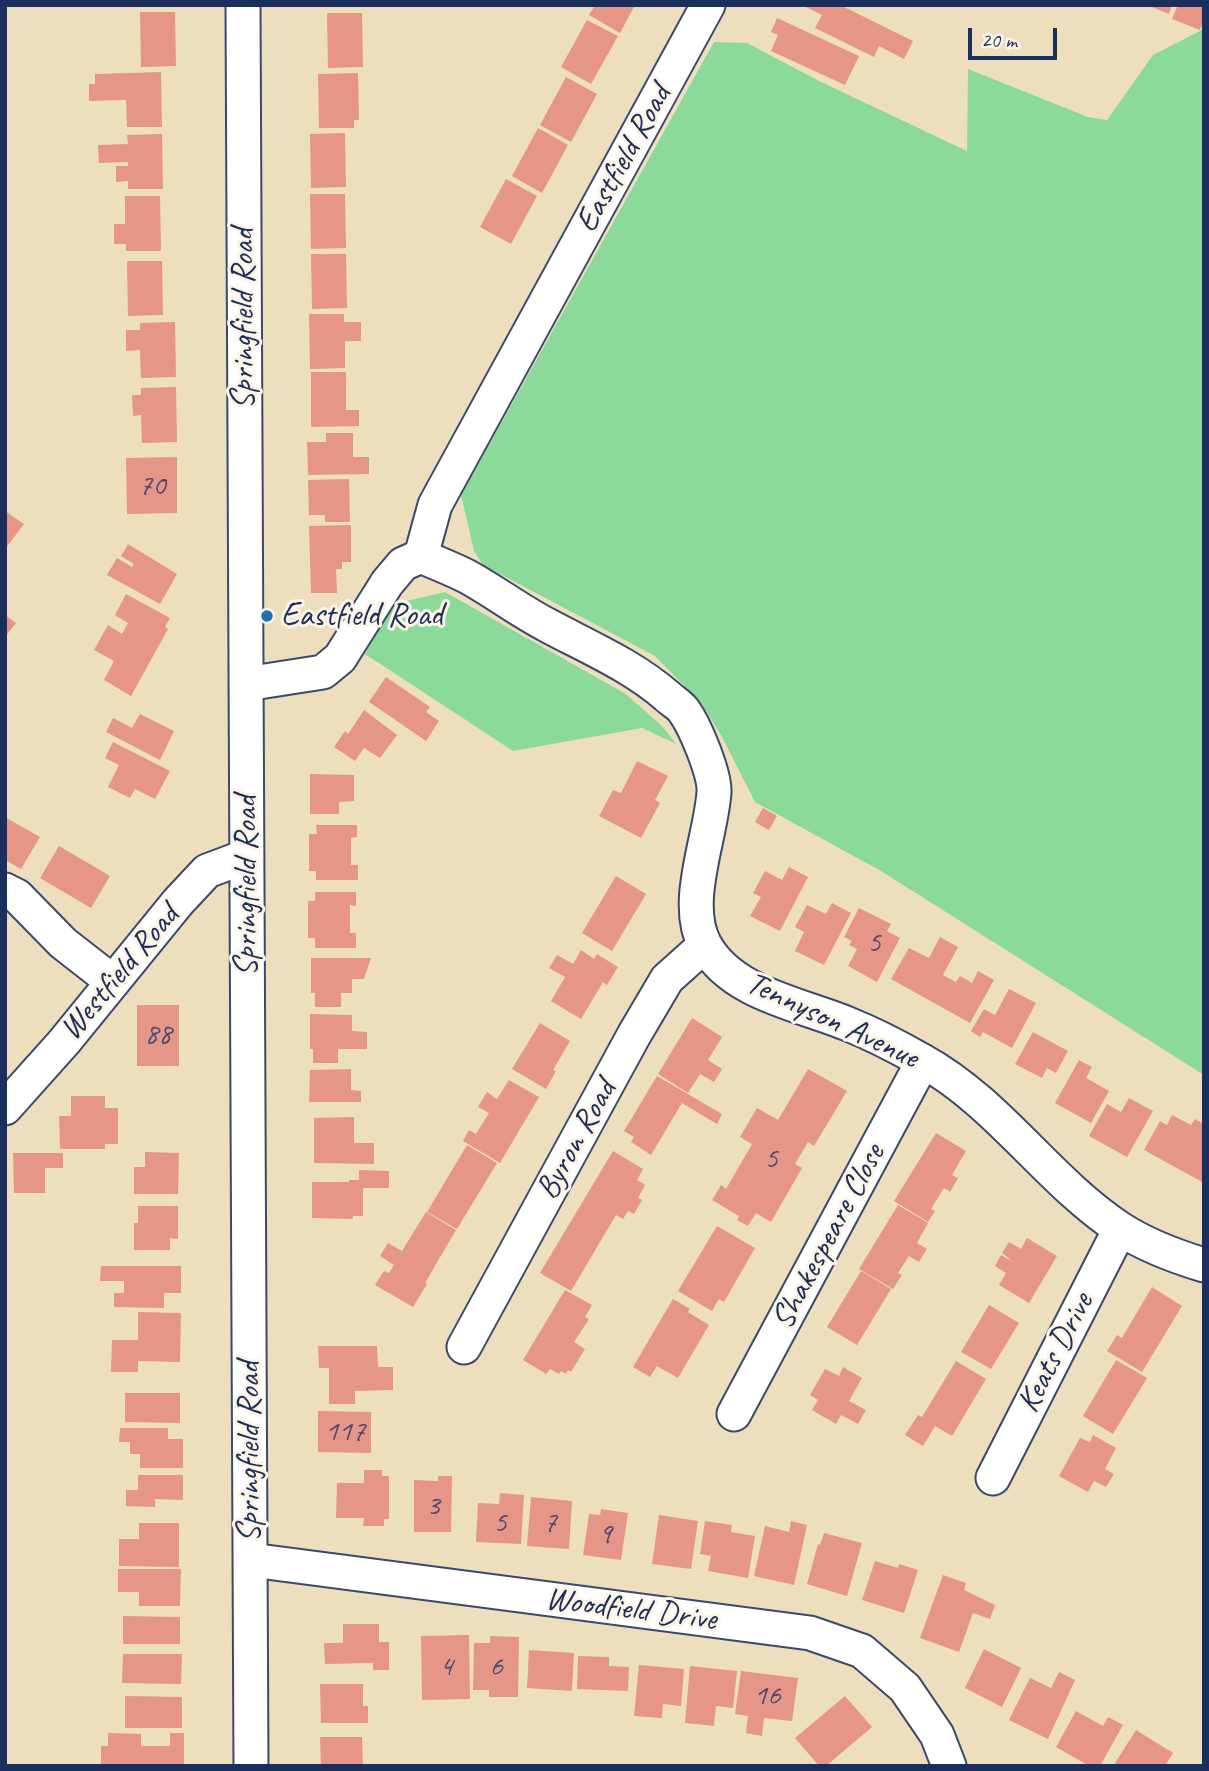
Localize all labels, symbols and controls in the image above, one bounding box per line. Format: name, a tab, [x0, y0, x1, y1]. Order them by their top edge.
scale bar	[971, 14, 1060, 58]
text: 20 m	[981, 27, 1017, 53]
street label: Eastfield Road	[567, 79, 681, 239]
street label: Springfield Road	[224, 229, 264, 409]
house number: 70	[139, 468, 165, 504]
place label: Eastfield Road	[281, 596, 443, 636]
marker: Eastfield Road	[259, 608, 275, 624]
street label: Springfield Road	[227, 796, 267, 976]
street label: Westfield Road	[52, 897, 188, 1049]
house number: 5	[867, 925, 881, 961]
street label: Tennyson Avenue	[740, 964, 924, 1078]
house number: 88	[145, 1017, 171, 1053]
street label: Byron Road	[528, 1074, 626, 1206]
street label: Shakespeare Close	[764, 1138, 894, 1336]
house number: 5	[764, 1141, 778, 1177]
street label: Keats Drive	[1009, 1287, 1103, 1419]
street label: Springfield Road	[230, 1362, 270, 1542]
house number: 117	[325, 1414, 365, 1450]
house number: 3	[426, 1488, 440, 1524]
house number: 5	[493, 1505, 507, 1541]
house number: 7	[543, 1505, 557, 1541]
house number: 9	[598, 1517, 612, 1553]
street label: Woodfield Drive	[543, 1580, 719, 1640]
house number: 4	[439, 1649, 453, 1685]
house number: 6	[489, 1649, 503, 1685]
house number: 16	[754, 1678, 780, 1714]

